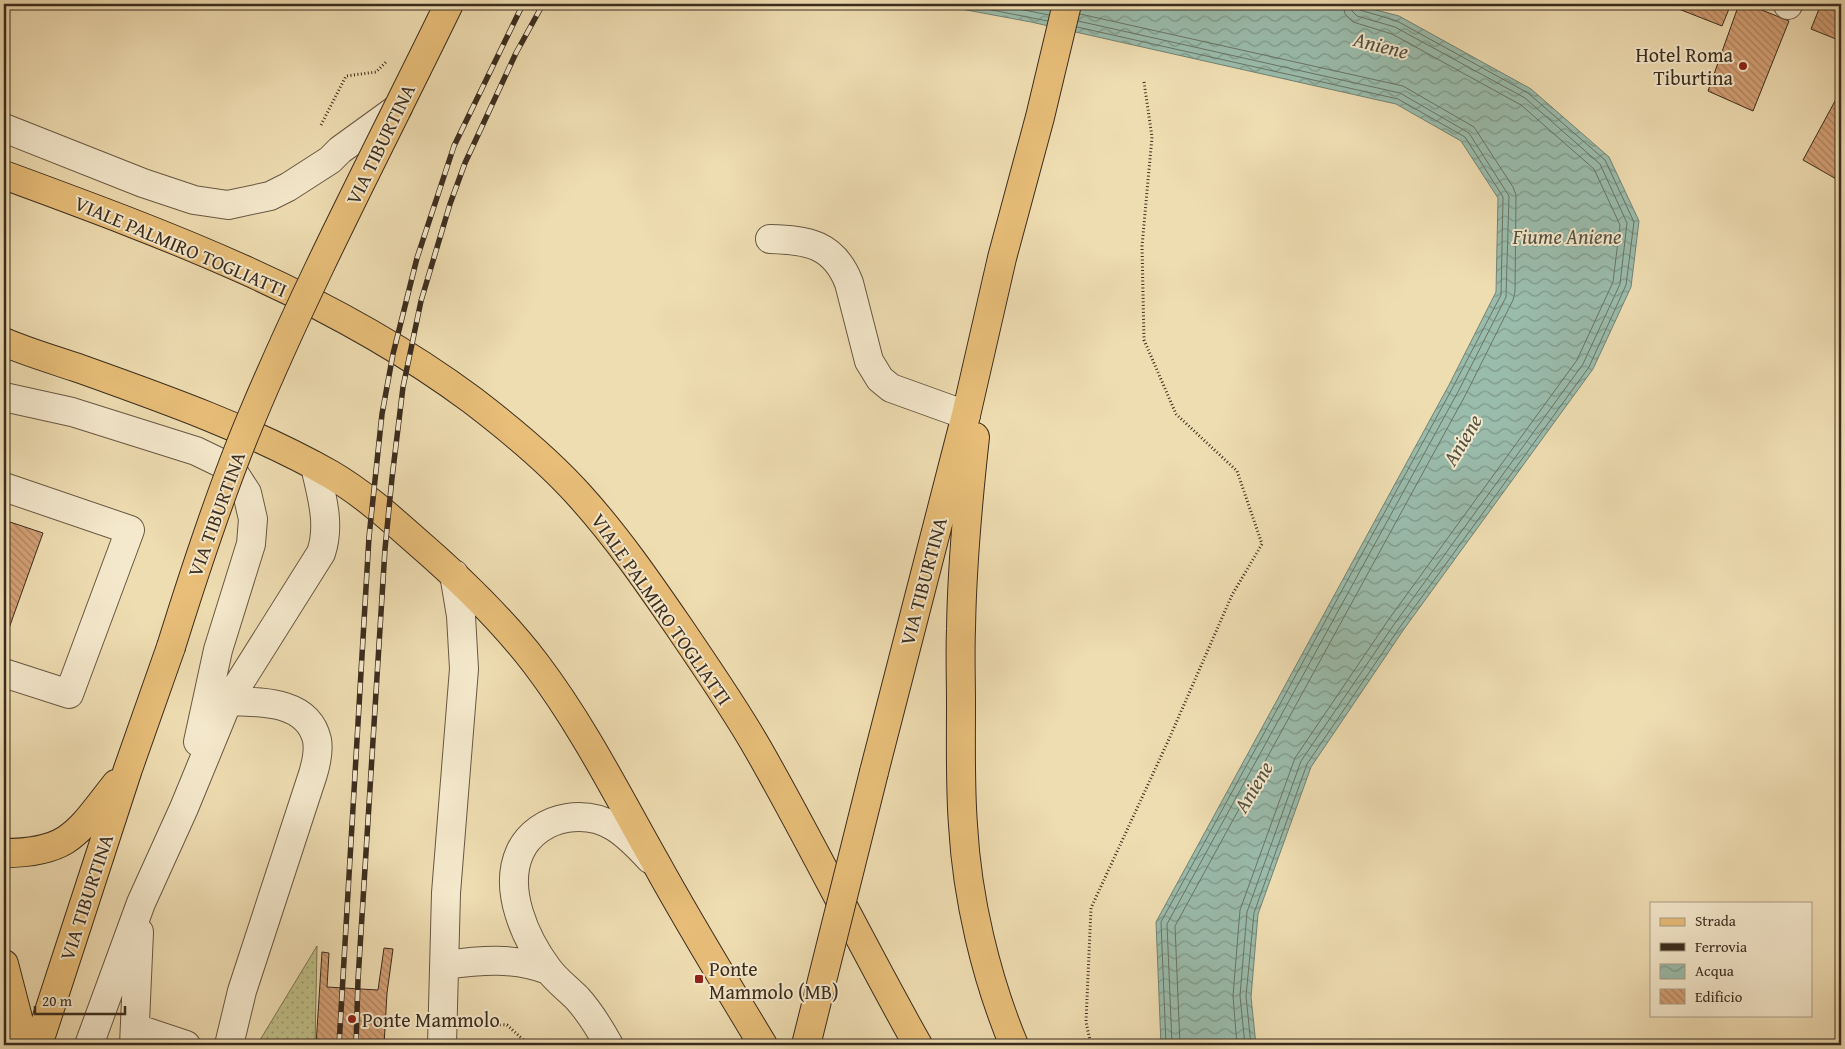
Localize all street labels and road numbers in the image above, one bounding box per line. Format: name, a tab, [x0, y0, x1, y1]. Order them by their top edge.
street label: VIA TIBURTINA	[338, 79, 422, 209]
street label: VIALE PALMIRO TOGLIATTI	[70, 188, 292, 304]
street label: VIA TIBURTINA	[180, 447, 252, 581]
street label: VIALE PALMIRO TOGLIATTI	[585, 507, 739, 711]
street label: VIA TIBURTINA	[892, 514, 954, 648]
street label: VIA TIBURTINA	[52, 830, 120, 964]

